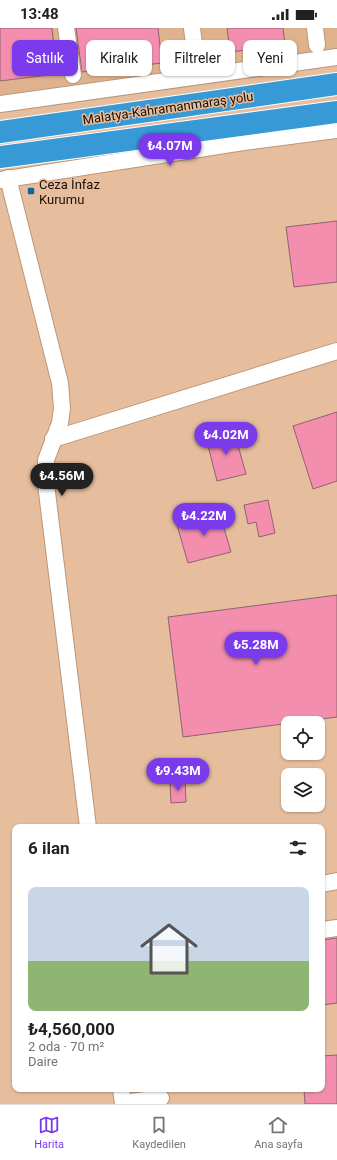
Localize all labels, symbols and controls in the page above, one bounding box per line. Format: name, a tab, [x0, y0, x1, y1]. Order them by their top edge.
text: 13:48	[20, 5, 59, 23]
chip: Satılık	[12, 40, 78, 76]
chip: Kiralık	[86, 40, 152, 76]
chip: Filtreler	[160, 40, 235, 76]
chip: Yeni	[243, 40, 297, 76]
street label: Malatya-Kahramanmaraş yolu	[82, 89, 254, 127]
pin: ₺4.07M	[137, 133, 203, 167]
text: ₺4.07M	[147, 138, 193, 153]
place label: Ceza İnfaz Kurumu	[39, 177, 100, 207]
marker: Ceza İnfaz Kurumu	[26, 186, 36, 196]
pin: ₺4.02M	[193, 422, 259, 456]
text: ₺4.02M	[203, 427, 249, 442]
pin: ₺4.56M	[29, 463, 95, 497]
text: ₺4.56M	[39, 468, 85, 483]
pin: ₺4.22M	[171, 503, 237, 537]
text: ₺4.22M	[181, 508, 227, 523]
pin: ₺5.28M	[223, 632, 289, 666]
text: ₺5.28M	[233, 637, 279, 652]
map controls	[281, 716, 325, 812]
button: locate	[281, 716, 325, 760]
pin: ₺9.43M	[145, 758, 211, 792]
text: ₺9.43M	[155, 763, 201, 778]
button: layers	[281, 768, 325, 812]
icon: filters	[287, 837, 309, 859]
text: 6 ilan	[28, 838, 70, 858]
icon: home	[133, 913, 205, 985]
text: ₺4,560,000	[28, 1019, 115, 1039]
text: 2 oda · 70 m²	[28, 1039, 104, 1054]
text: Daire	[28, 1054, 58, 1069]
tab: Harita	[34, 1114, 64, 1151]
tab: Kaydedilen	[132, 1114, 186, 1151]
tab: Ana sayfa	[254, 1114, 303, 1151]

